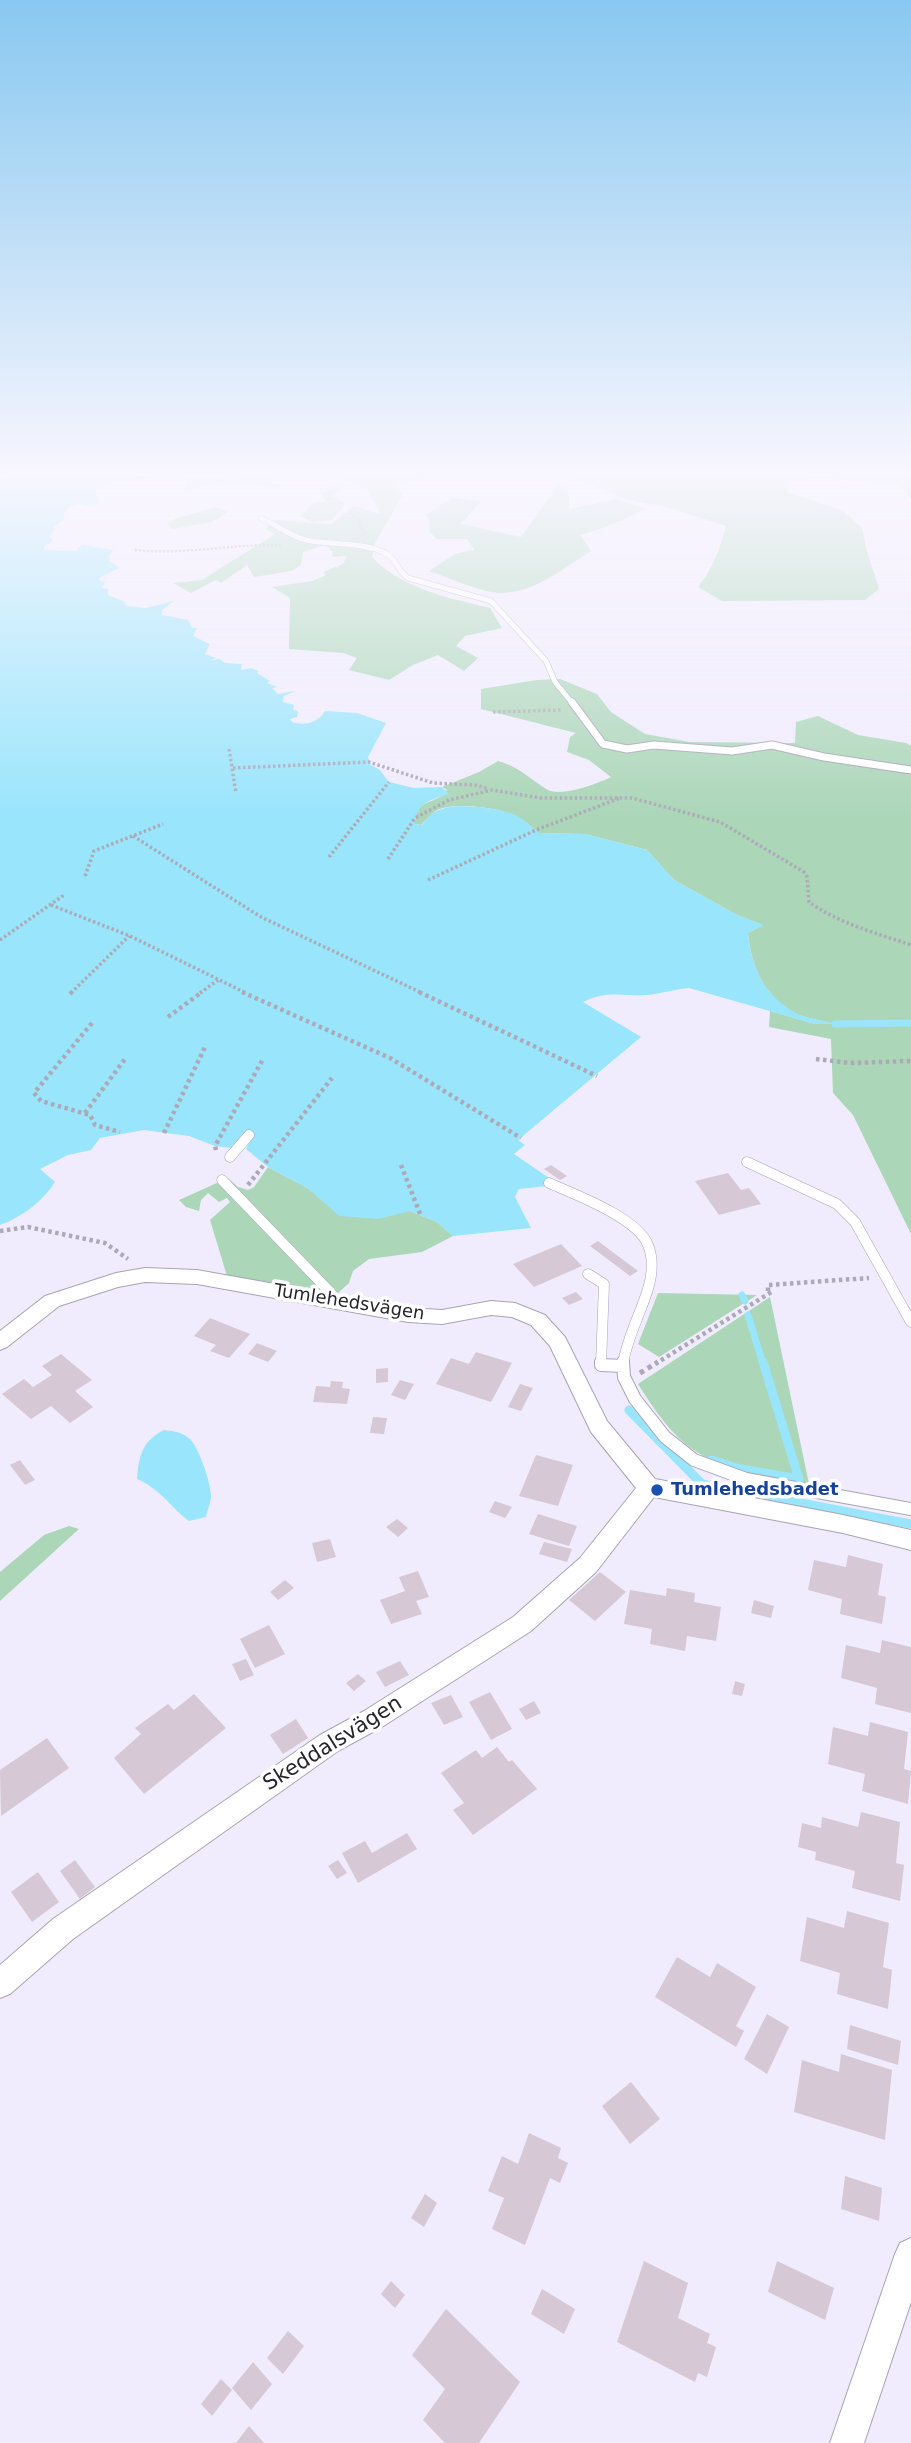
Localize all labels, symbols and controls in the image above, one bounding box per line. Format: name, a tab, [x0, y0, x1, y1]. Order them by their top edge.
street label: Tumlehedsvägen	[272, 1280, 426, 1326]
place label: Tumlehedsbadet	[671, 1479, 839, 1501]
marker: Tumlehedsbadet	[649, 1482, 665, 1498]
street label: Skeddalsvägen	[259, 1691, 407, 1797]

